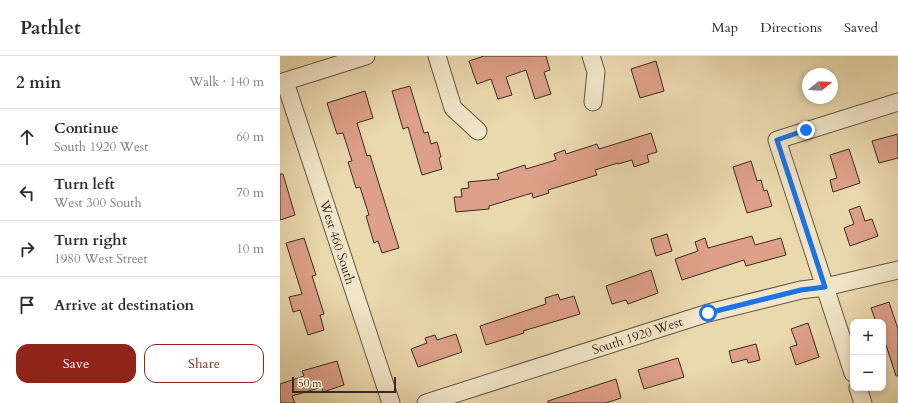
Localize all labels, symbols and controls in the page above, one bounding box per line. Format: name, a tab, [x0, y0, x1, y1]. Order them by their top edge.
text: Pathlet	[20, 15, 81, 41]
text: Map	[712, 18, 738, 37]
text: Directions	[760, 18, 822, 37]
text: Saved	[844, 18, 878, 37]
north arrow	[802, 68, 838, 104]
text: 2 min	[16, 71, 61, 94]
text: Walk · 140 m	[189, 73, 264, 91]
text: Continue	[54, 118, 119, 138]
route end	[797, 121, 815, 139]
icon: ahead	[16, 126, 38, 148]
text: 60 m	[236, 128, 264, 146]
text: South 1920 West	[54, 138, 148, 156]
text: Turn left	[54, 174, 115, 194]
icon: left	[16, 182, 38, 204]
text: 70 m	[236, 184, 264, 202]
text: West 300 South	[54, 194, 142, 212]
street label: West 460 South	[315, 197, 359, 287]
text: Turn right	[54, 230, 127, 250]
icon: right	[16, 238, 38, 260]
text: 10 m	[236, 240, 264, 258]
text: 1980 West Street	[54, 250, 148, 268]
icon: arrive	[16, 294, 38, 316]
text: Arrive at destination	[54, 295, 194, 315]
route start	[699, 304, 717, 322]
street label: South 1920 West	[590, 313, 685, 359]
map controls	[850, 319, 886, 391]
button: +	[850, 319, 886, 355]
button: Save	[16, 344, 136, 383]
button: Share	[144, 344, 264, 383]
button: −	[850, 355, 886, 391]
scale bar	[292, 375, 396, 394]
text: 50 m	[298, 376, 322, 391]

